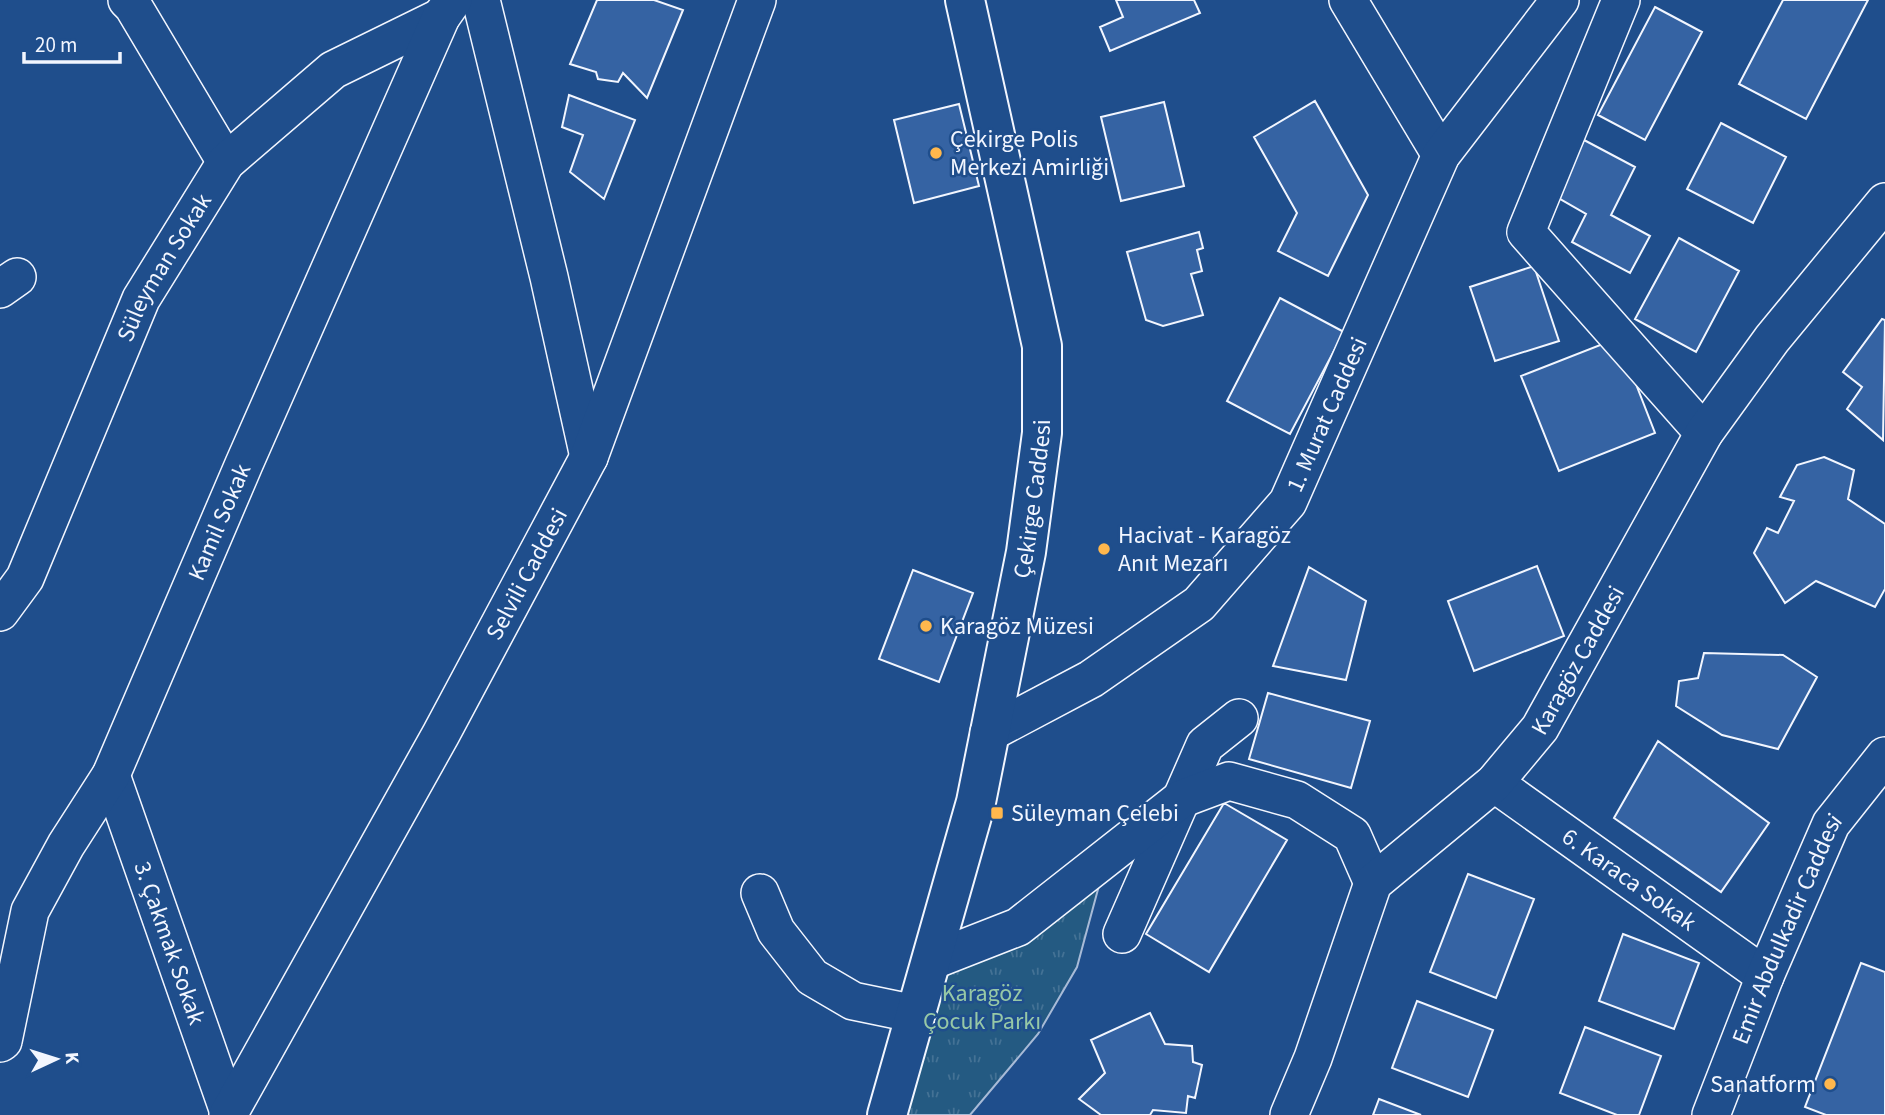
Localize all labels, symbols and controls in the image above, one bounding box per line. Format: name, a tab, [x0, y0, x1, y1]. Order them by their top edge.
scale bar	[24, 21, 121, 65]
text: 20 m	[35, 30, 77, 60]
place label: Çekirge Polis Merkezi Amirliği	[950, 122, 1109, 185]
marker: Çekirge Polis Merkezi Amirliği	[928, 145, 944, 161]
street label: Süleyman Sokak	[108, 186, 220, 347]
street label: 1. Murat Caddesi	[1277, 331, 1376, 497]
street label: Çekirge Caddesi	[1004, 419, 1060, 581]
street label: Kamil Sokak	[179, 458, 260, 586]
street label: Selvili Caddesi	[477, 502, 576, 646]
place label: Hacivat - Karagöz Anıt Mezarı	[1118, 518, 1291, 581]
marker: Hacivat - Karagöz Anıt Mezarı	[1096, 541, 1112, 557]
street label: Karagöz Caddesi	[1522, 579, 1633, 741]
place label: Karagöz Müzesi	[940, 609, 1094, 644]
marker: Karagöz Müzesi	[918, 618, 934, 634]
place label: Süleyman Çelebi	[1011, 796, 1179, 831]
marker: Süleyman Çelebi	[989, 805, 1005, 821]
street label: Emir Abdulkadir Caddesi	[1723, 806, 1851, 1049]
street label: 6. Karaca Sokak	[1555, 819, 1704, 939]
street label: 3. Çakmak Sokak	[125, 857, 215, 1029]
park label: Karagöz Çocuk Parkı	[923, 976, 1041, 1039]
north arrow	[21, 1024, 91, 1094]
text: K	[58, 1051, 85, 1065]
place label: Sanatform	[1710, 1067, 1816, 1102]
marker: Sanatform	[1822, 1076, 1838, 1092]

